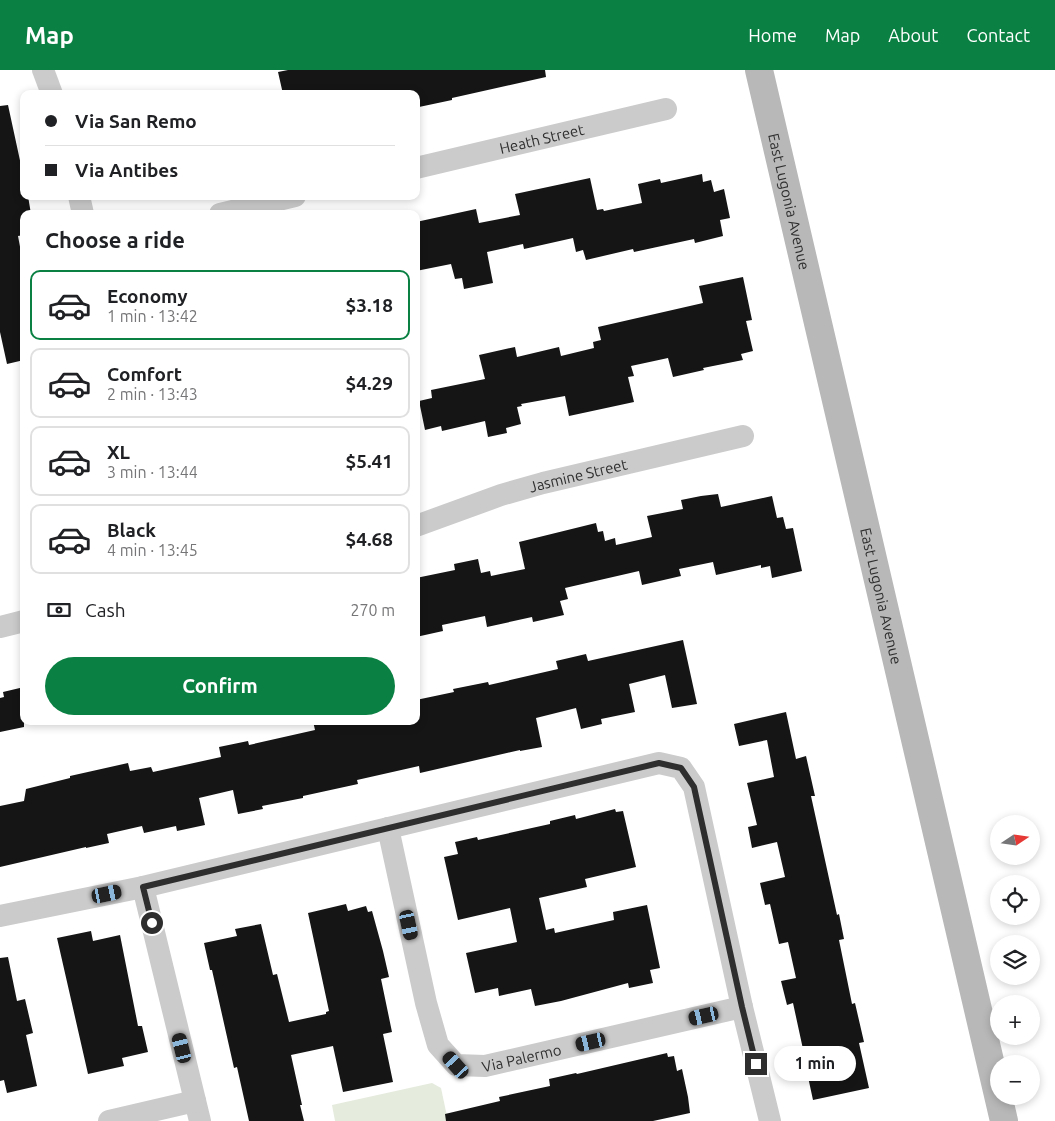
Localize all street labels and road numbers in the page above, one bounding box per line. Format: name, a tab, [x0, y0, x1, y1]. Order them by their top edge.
street label: Heath Street	[498, 120, 586, 157]
street label: East Lugonia Avenue	[766, 132, 814, 271]
street label: Jasmine Street	[527, 455, 629, 495]
street label: East Lugonia Avenue	[857, 526, 906, 666]
street label: Via Palermo	[480, 1040, 563, 1075]

